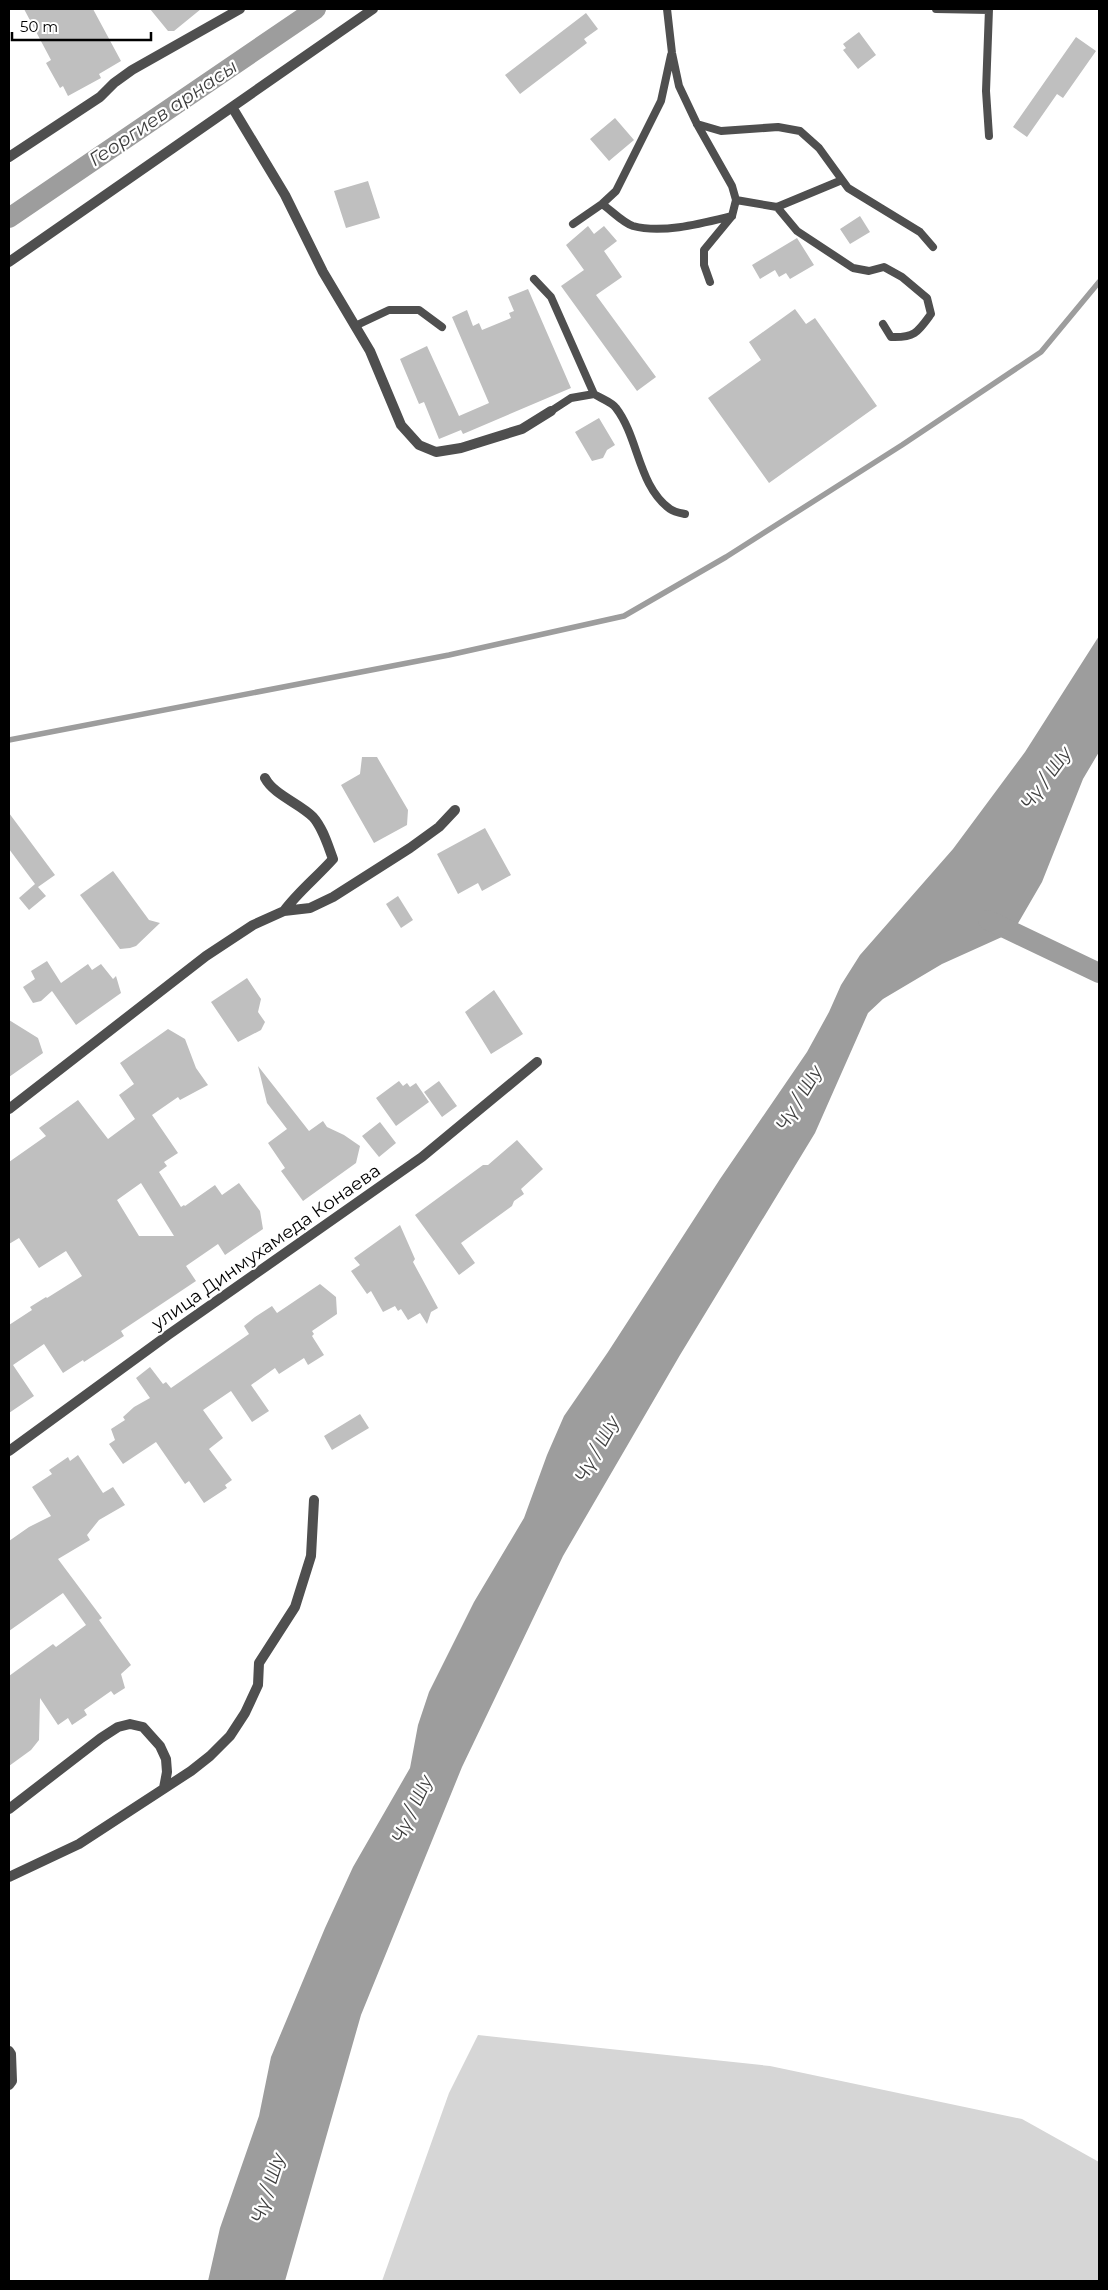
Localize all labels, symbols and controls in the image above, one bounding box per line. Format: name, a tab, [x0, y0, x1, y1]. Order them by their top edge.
scale bar	[12, 10, 151, 42]
text: 50 m	[20, 17, 58, 36]
water label: Георгиев арнасы	[84, 55, 242, 171]
water label: Чү / Шу	[1015, 741, 1077, 814]
water label: Чү / Шу	[771, 1060, 828, 1135]
street label: улица Динмухамеда Конаева	[147, 1159, 385, 1335]
water label: Чү / Шу	[569, 1411, 625, 1486]
water label: Чү / Шу	[386, 1770, 438, 1847]
water label: Чү / Шу	[246, 2149, 291, 2226]

